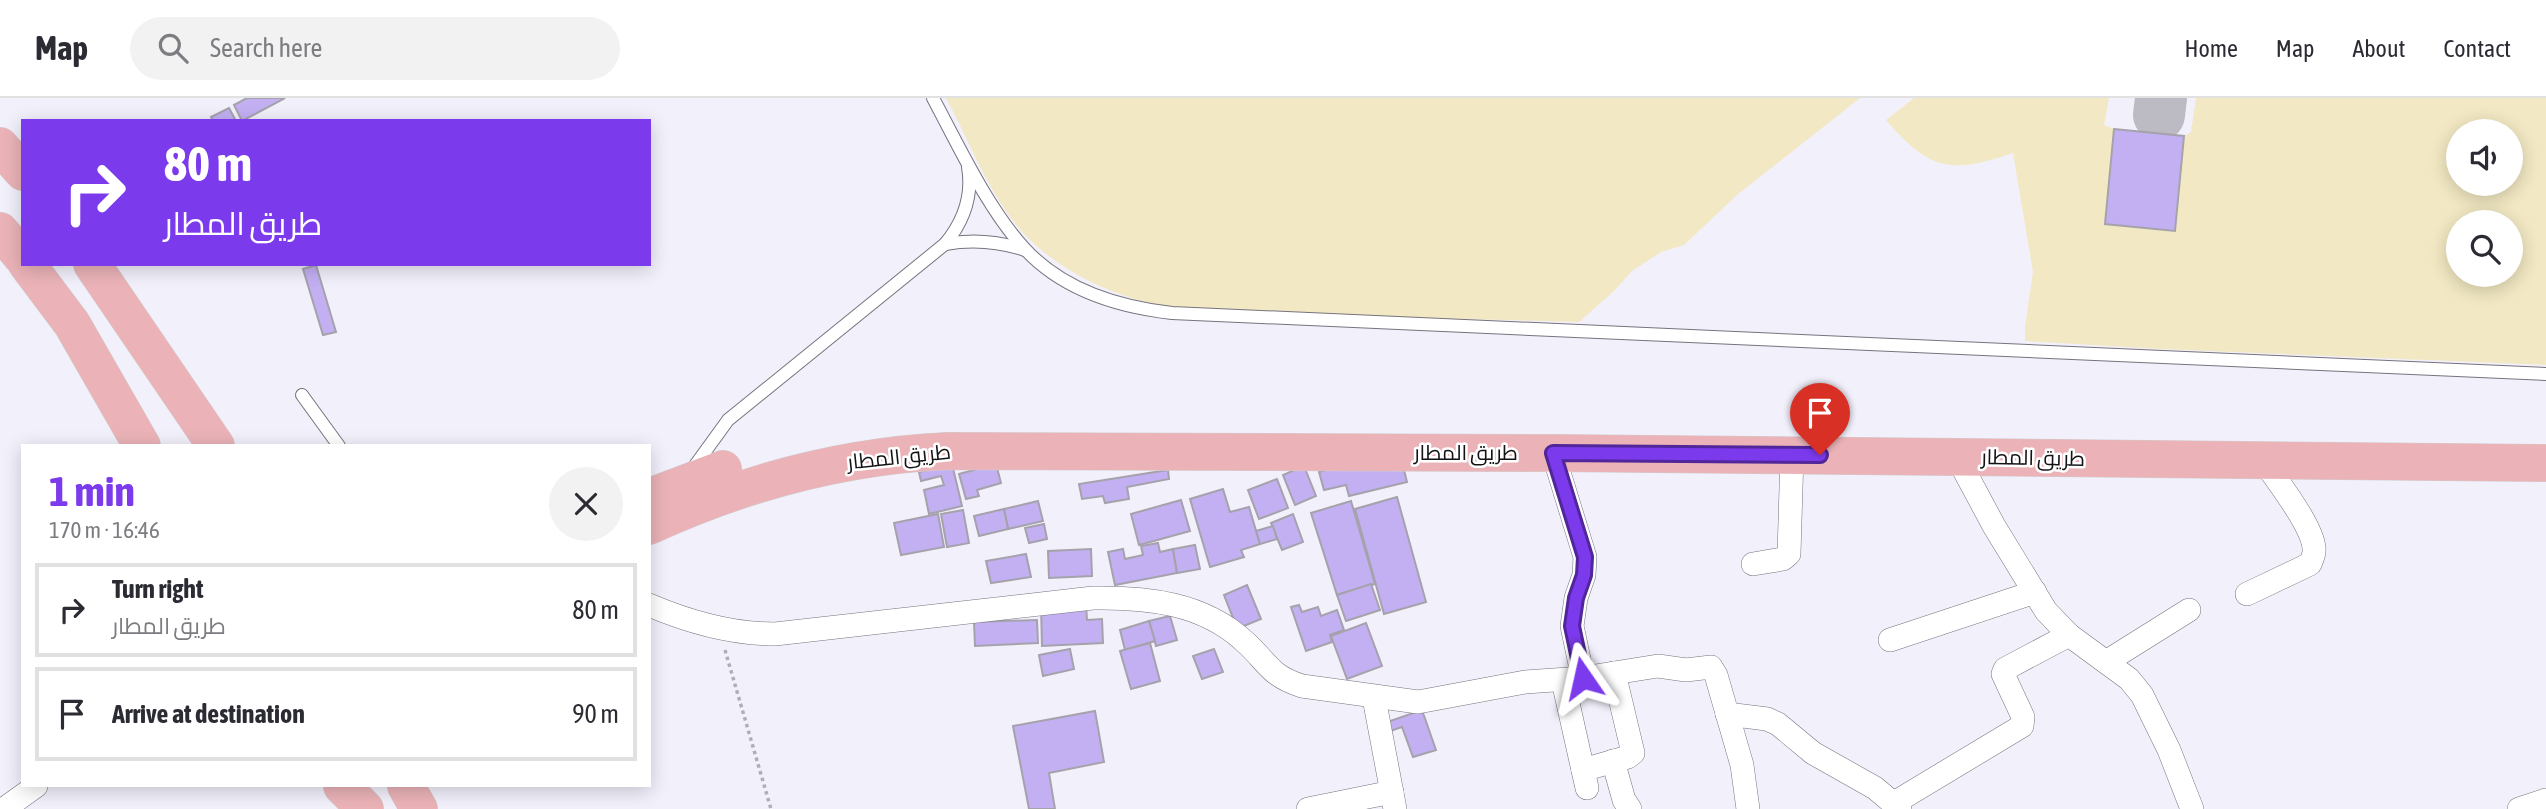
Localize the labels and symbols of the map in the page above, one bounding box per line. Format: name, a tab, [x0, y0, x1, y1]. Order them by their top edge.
pin	[1790, 383, 1850, 455]
street label: طريق المطار	[845, 439, 952, 475]
street label: طريق المطار	[1413, 440, 1518, 466]
street label: طريق المطار	[1980, 444, 2085, 472]
position arrow	[1546, 641, 1620, 715]

